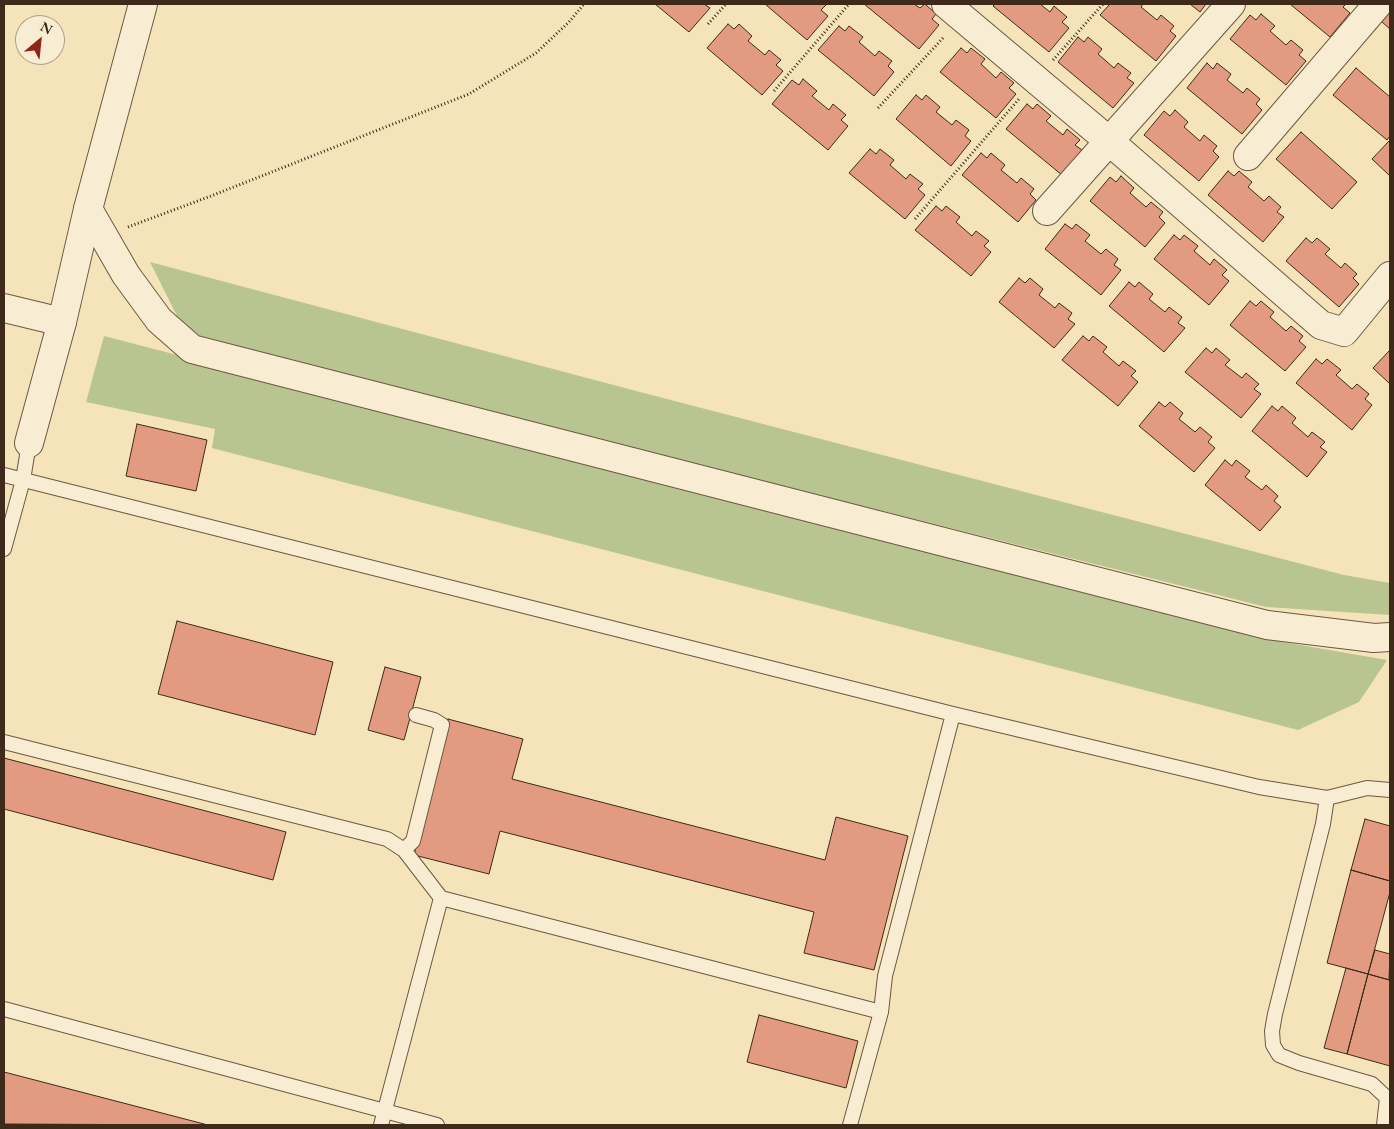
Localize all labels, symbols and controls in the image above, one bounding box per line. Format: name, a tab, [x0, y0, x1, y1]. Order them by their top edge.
north arrow	[15, 15, 65, 65]
text: N	[37, 17, 56, 38]

